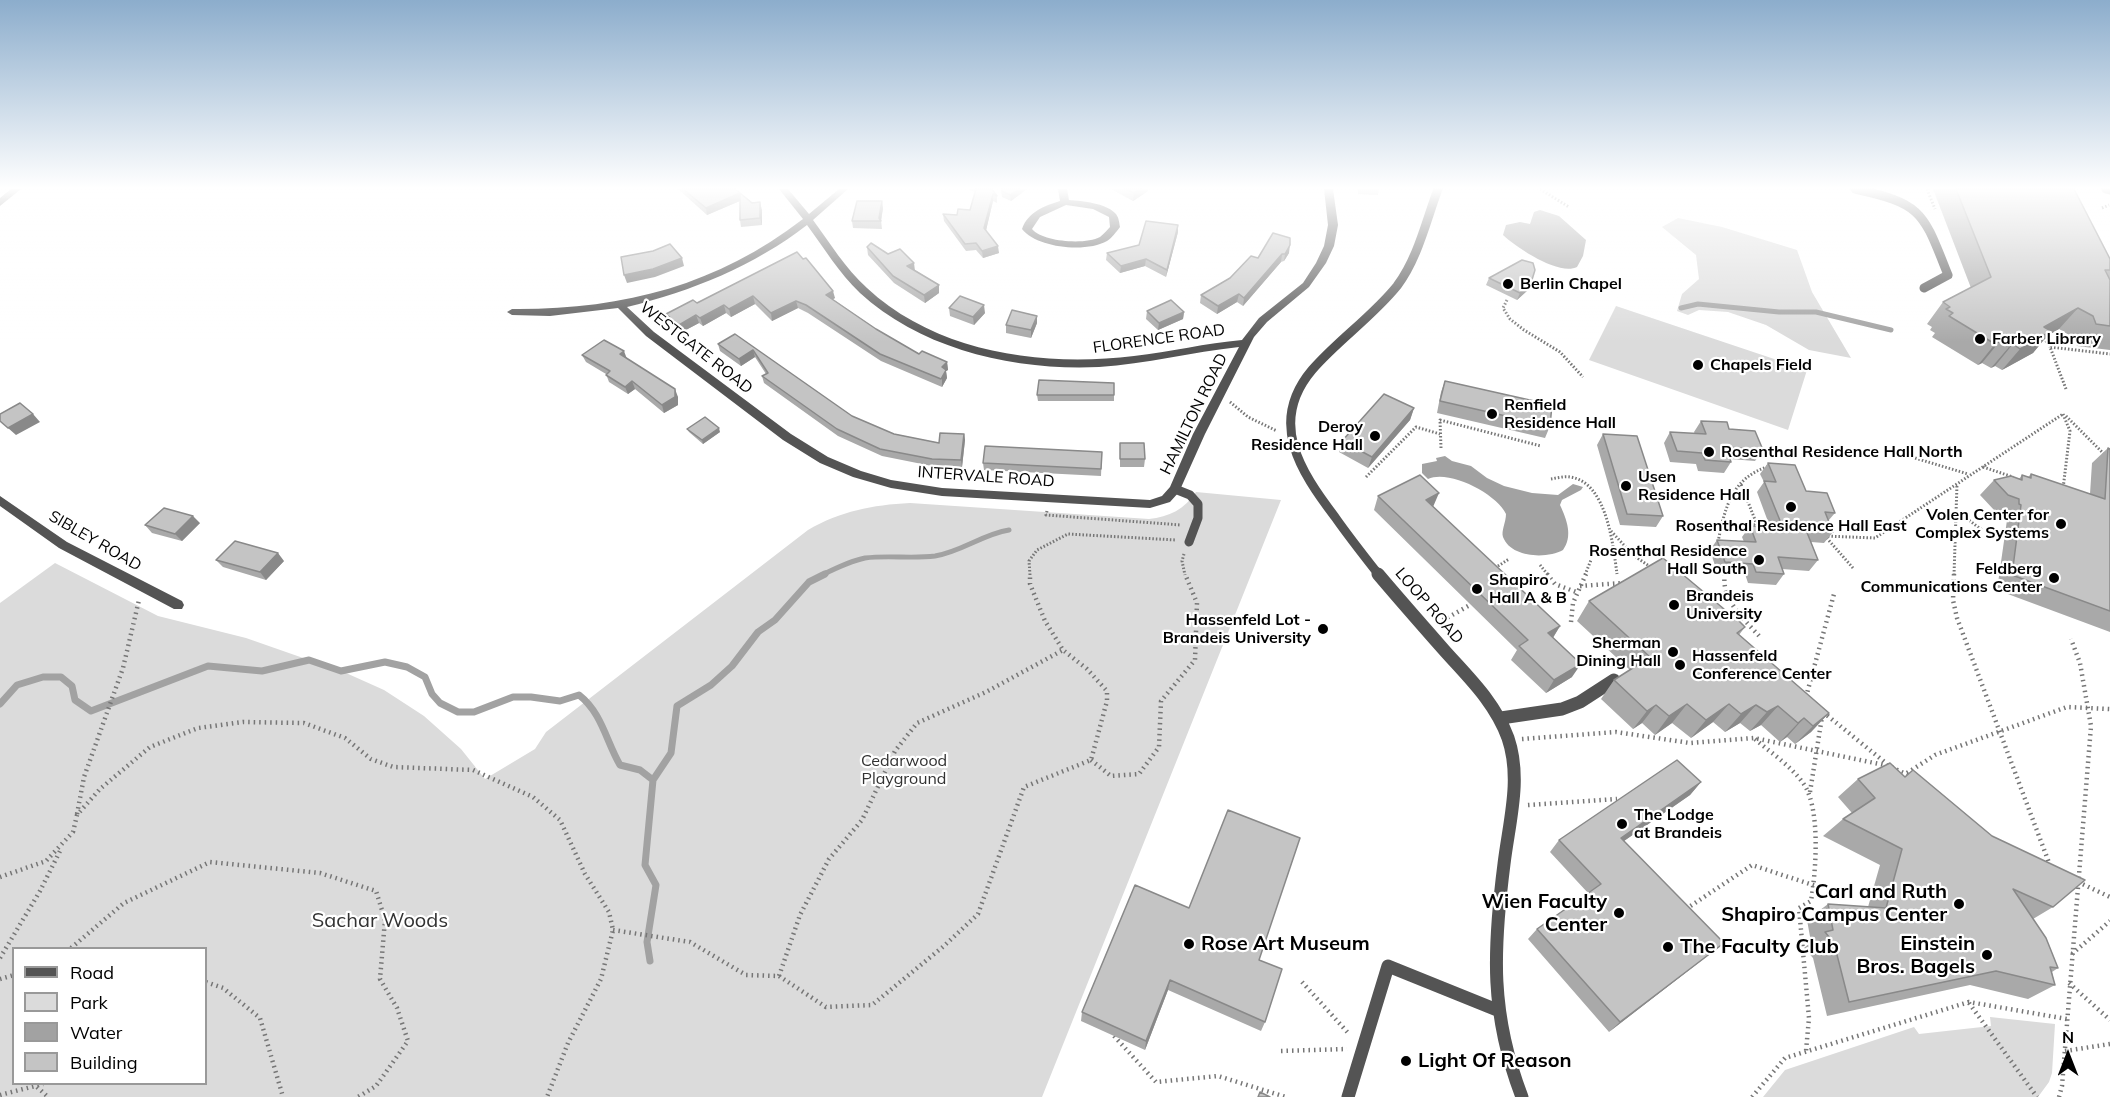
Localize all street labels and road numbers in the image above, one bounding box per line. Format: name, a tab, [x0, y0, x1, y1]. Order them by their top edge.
street label: WESTGATE ROAD	[636, 298, 756, 398]
street label: FLORENCE ROAD	[1092, 320, 1226, 358]
street label: HAMILTON ROAD	[1156, 350, 1232, 478]
street label: INTERVALE ROAD	[917, 463, 1055, 491]
street label: SIBLEY ROAD	[45, 507, 145, 575]
street label: LOOP ROAD	[1391, 564, 1467, 648]

